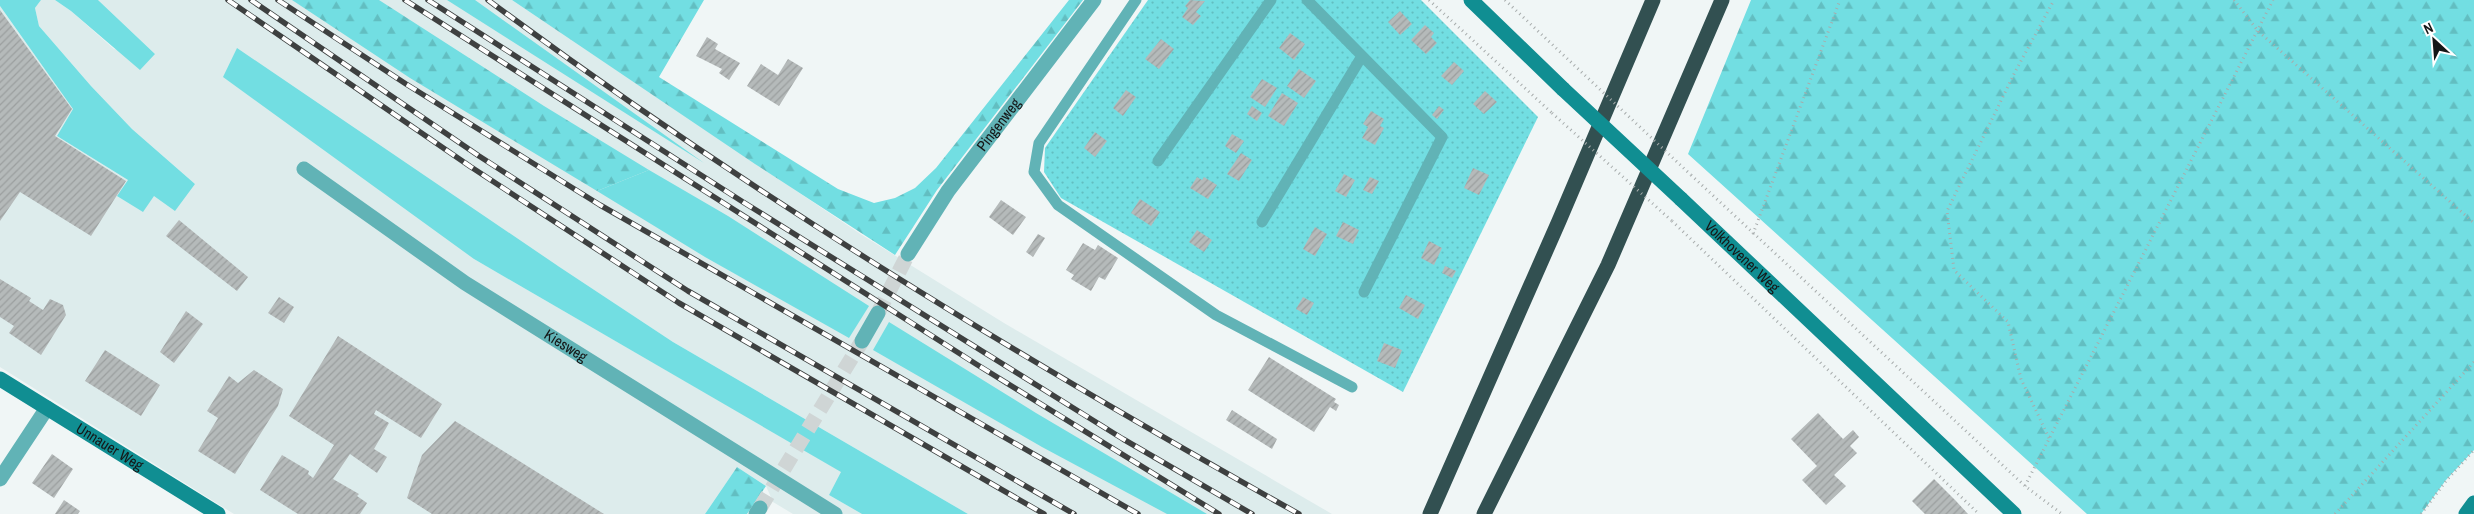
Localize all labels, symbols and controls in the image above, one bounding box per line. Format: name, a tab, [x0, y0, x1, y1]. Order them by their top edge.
north arrow	[2409, 15, 2459, 65]
text: N	[2421, 18, 2436, 38]
street label: Pingenweg	[971, 93, 1025, 155]
street label: Volkhovener Weg	[1700, 216, 1785, 297]
street label: Kiesweg	[540, 324, 592, 367]
street label: Unnauer Weg	[72, 418, 148, 475]

